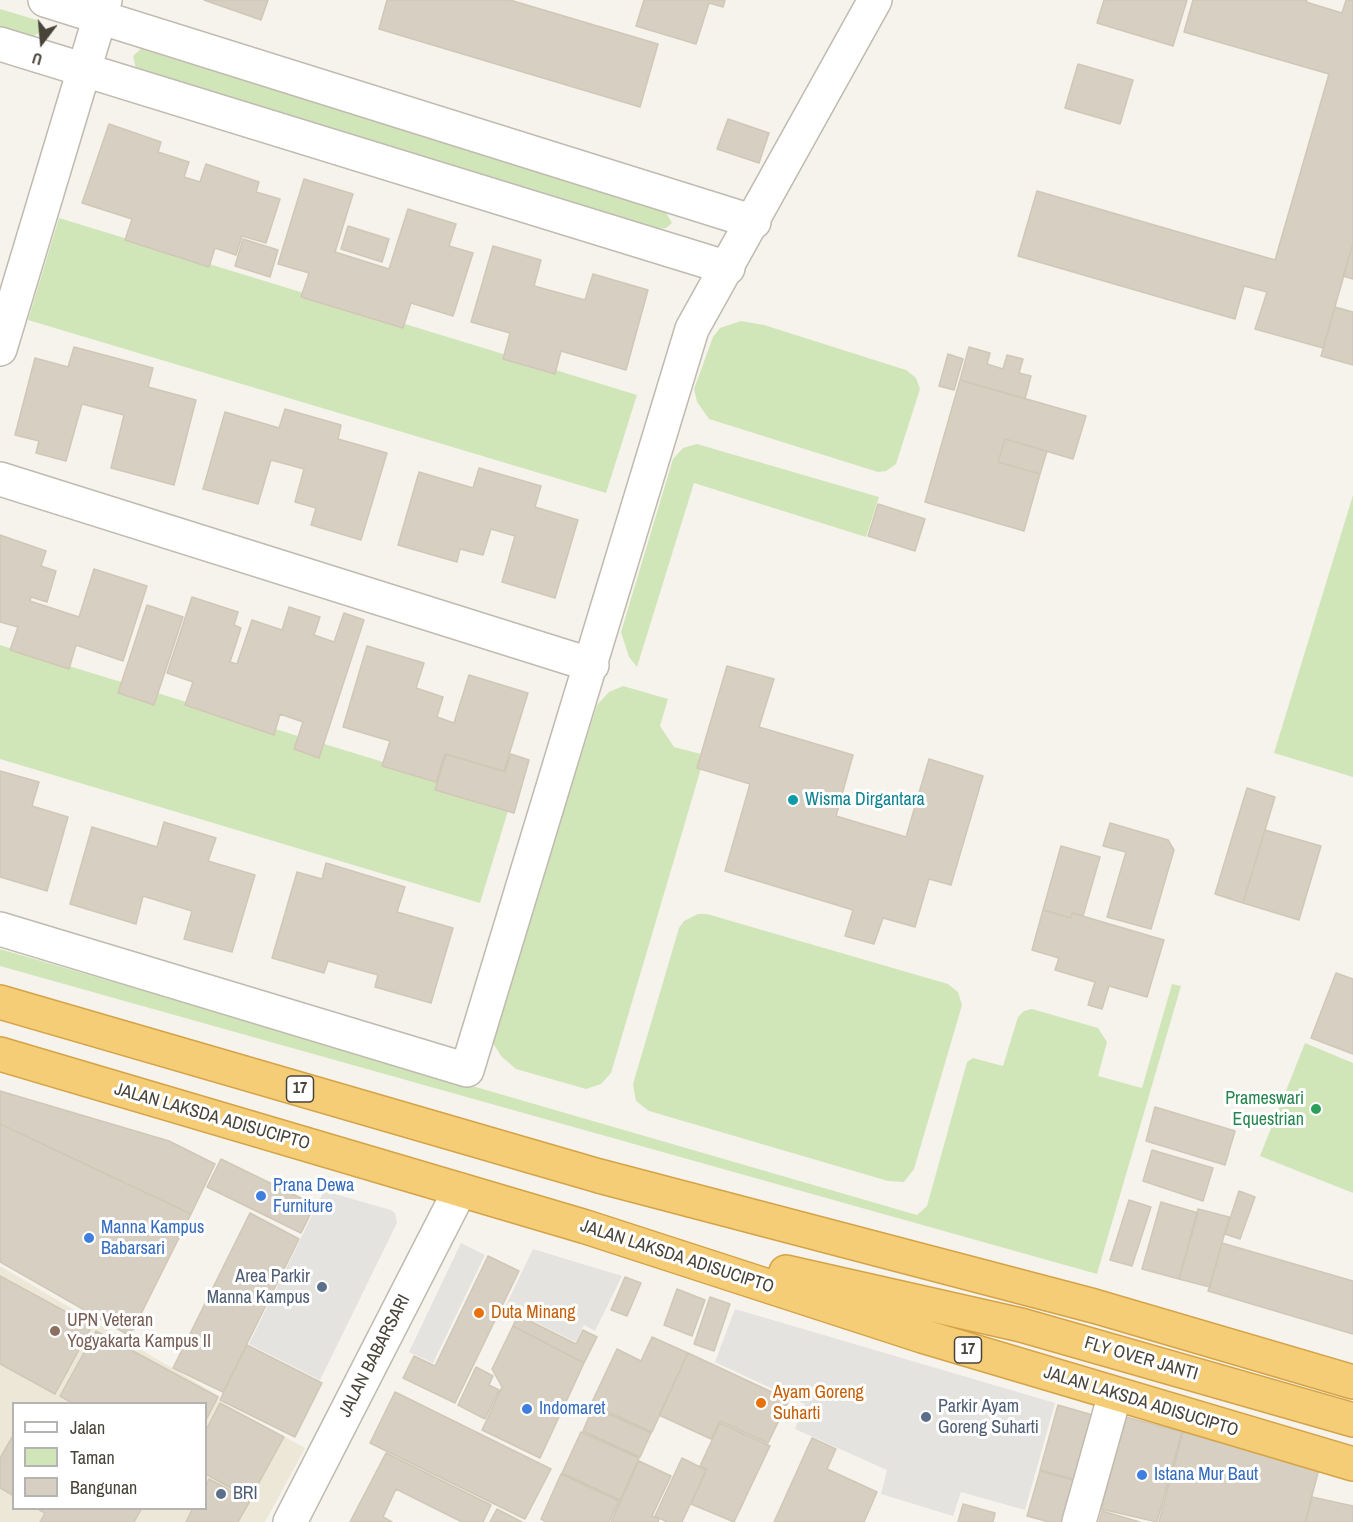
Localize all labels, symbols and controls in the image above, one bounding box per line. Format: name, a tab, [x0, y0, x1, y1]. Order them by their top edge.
north arrow	[12, 12, 72, 72]
text: U	[29, 47, 45, 71]
place label: Wisma Dirgantara	[805, 789, 925, 811]
marker: Wisma Dirgantara	[786, 793, 800, 807]
road number: 17	[286, 1076, 314, 1102]
street label: JALAN LAKSDA ADISUCIPTO	[112, 1079, 312, 1155]
place label: Prameswari Equestrian	[1225, 1088, 1304, 1130]
marker: Prameswari Equestrian	[1309, 1102, 1323, 1116]
place label: Prana Dewa Furniture	[273, 1175, 354, 1218]
marker: Prana Dewa Furniture	[254, 1189, 268, 1203]
street label: JALAN LAKSDA ADISUCIPTO	[577, 1215, 777, 1299]
place label: Manna Kampus Babarsari	[101, 1217, 204, 1260]
marker: Manna Kampus Babarsari	[82, 1231, 96, 1245]
place label: Area Parkir Manna Kampus	[207, 1266, 310, 1308]
marker: Area Parkir Manna Kampus	[315, 1280, 329, 1294]
street label: JALAN BABARSARI	[335, 1291, 415, 1421]
place label: Duta Minang	[491, 1302, 576, 1324]
marker: Duta Minang	[472, 1306, 486, 1320]
place label: UPN Veteran Yogyakarta Kampus II	[67, 1310, 211, 1352]
marker: UPN Veteran Yogyakarta Kampus II	[48, 1324, 62, 1338]
street label: FLY OVER JANTI	[1082, 1332, 1200, 1386]
road number: 17	[954, 1337, 982, 1363]
street label: JALAN LAKSDA ADISUCIPTO	[1041, 1362, 1241, 1442]
place label: Ayam Goreng Suharti	[773, 1382, 864, 1424]
marker: Ayam Goreng Suharti	[754, 1396, 768, 1410]
place label: Parkir Ayam Goreng Suharti	[938, 1396, 1039, 1438]
place label: Indomaret	[539, 1398, 605, 1420]
legend	[12, 1402, 207, 1510]
marker: Indomaret	[520, 1402, 534, 1416]
marker: Parkir Ayam Goreng Suharti	[919, 1410, 933, 1424]
text: Jalan	[70, 1415, 105, 1440]
text: Taman	[70, 1445, 115, 1470]
place label: Istana Mur Baut	[1154, 1464, 1258, 1486]
marker: Istana Mur Baut	[1135, 1468, 1149, 1482]
text: Bangunan	[70, 1475, 137, 1500]
place label: BRI	[233, 1483, 258, 1505]
marker: BRI	[214, 1487, 228, 1501]

